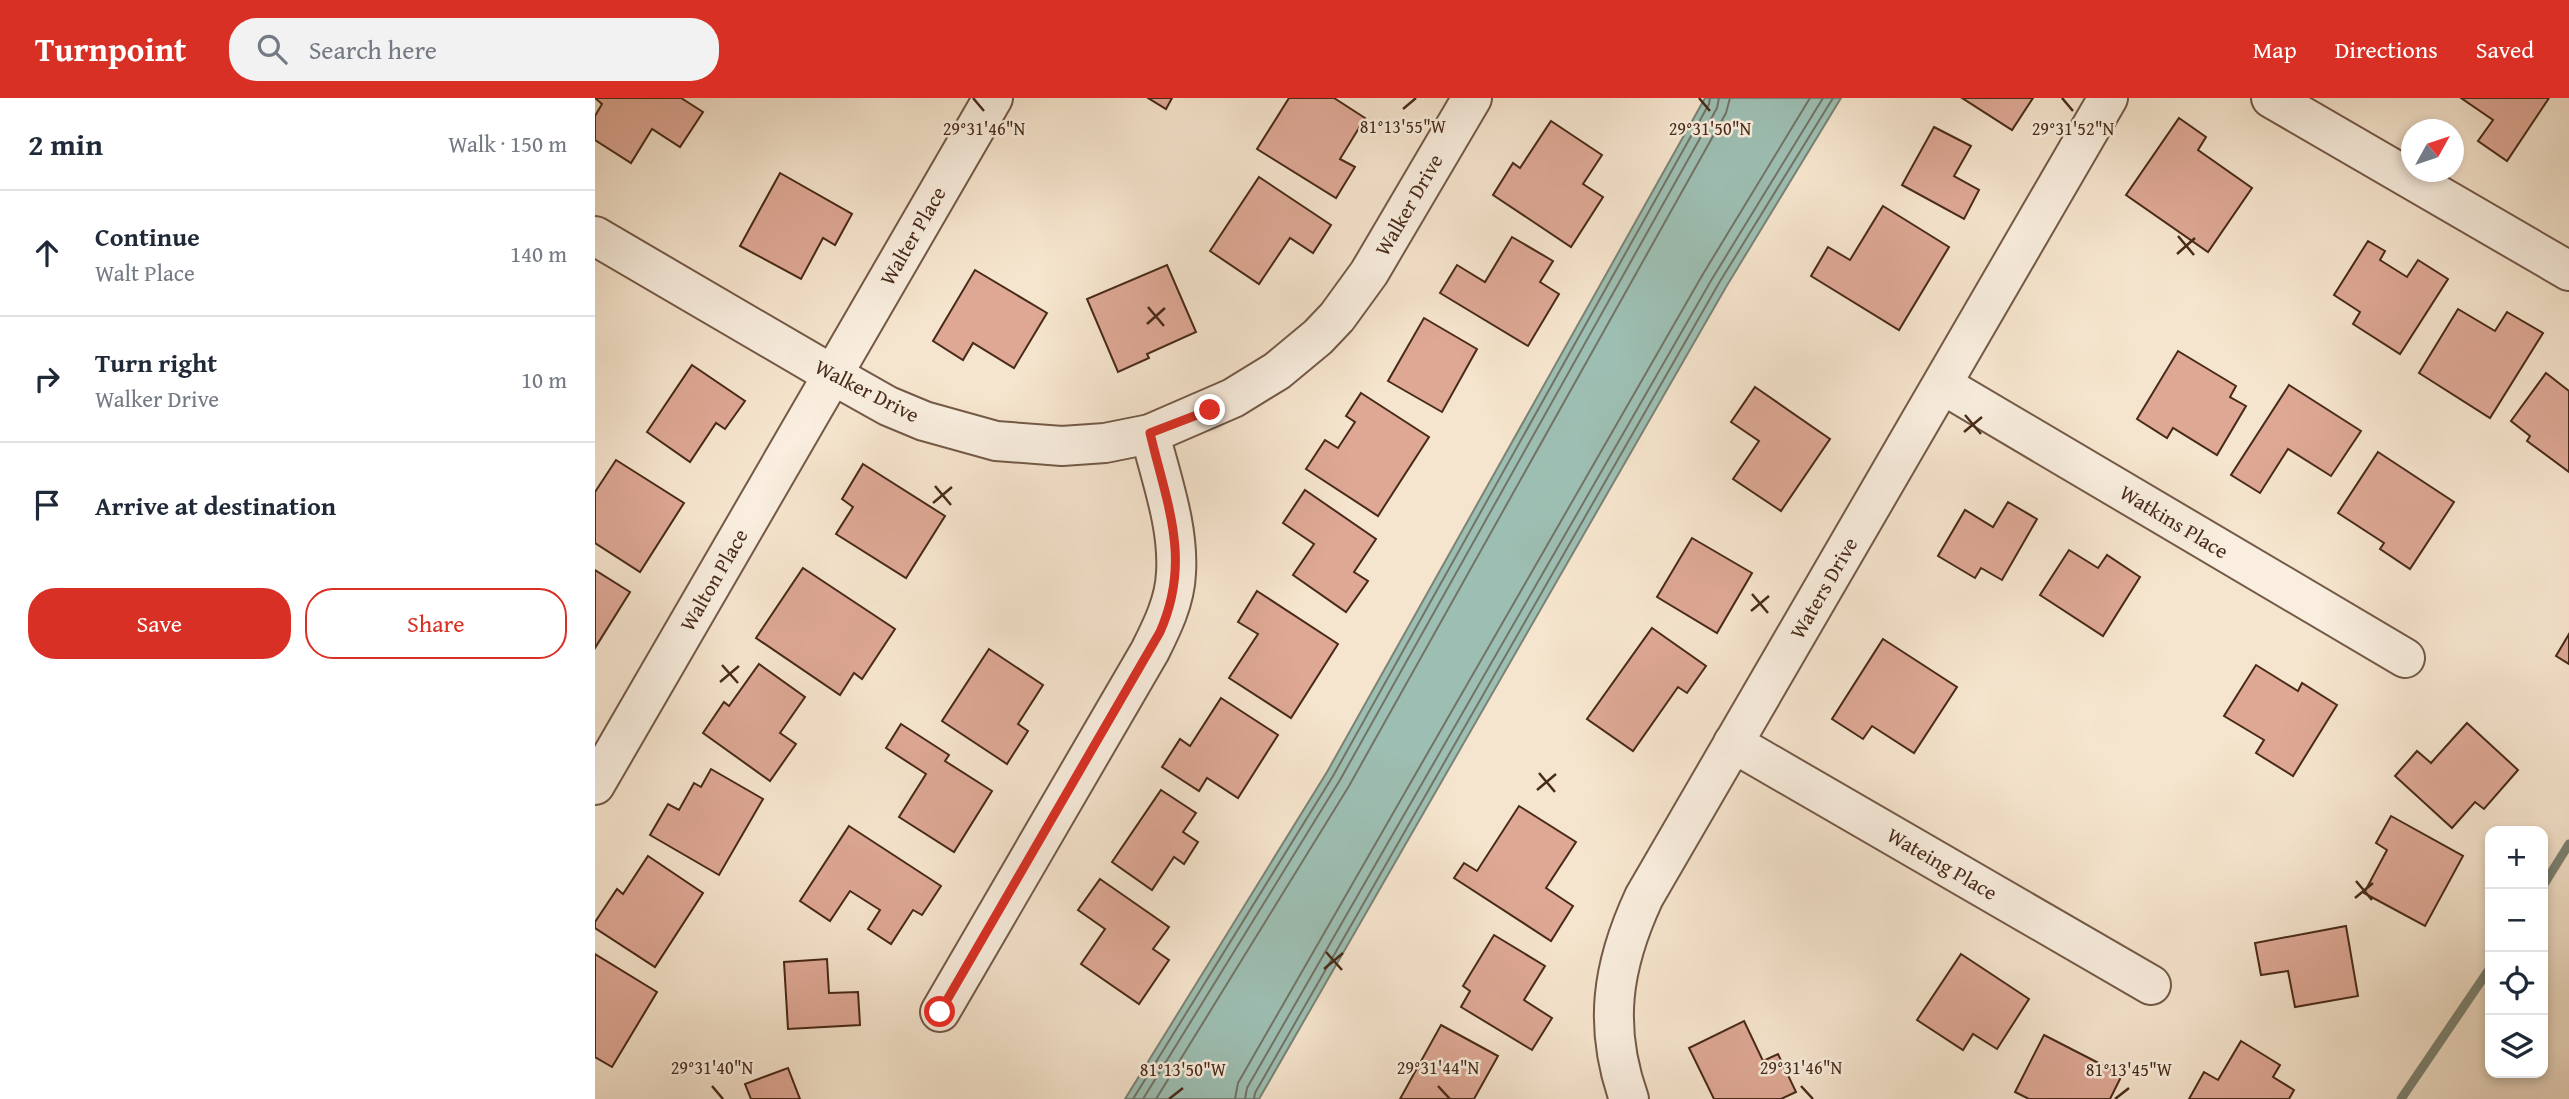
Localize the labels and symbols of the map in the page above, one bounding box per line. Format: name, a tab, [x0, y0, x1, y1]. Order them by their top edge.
text: 81°13'55"W	[1360, 113, 1447, 140]
text: 29°31'46"N	[943, 115, 1026, 142]
text: 29°31'50"N	[1669, 115, 1752, 142]
text: 29°31'52"N	[2032, 115, 2115, 142]
north arrow	[2401, 119, 2464, 182]
street label: Walker Drive	[1367, 148, 1450, 262]
street label: Walter Place	[872, 180, 953, 291]
street label: Walker Drive	[810, 351, 925, 430]
route end	[1194, 394, 1225, 425]
street label: Watkins Place	[2114, 477, 2235, 566]
street label: Walton Place	[672, 523, 755, 637]
street label: Waters Drive	[1782, 531, 1865, 644]
street label: Wateing Place	[1881, 819, 2003, 908]
route start	[924, 996, 955, 1027]
text: 29°31'40"N	[671, 1054, 754, 1081]
text: 29°31'44"N	[1397, 1054, 1480, 1081]
text: 29°31'46"N	[1760, 1054, 1843, 1081]
text: 81°13'50"W	[1140, 1056, 1227, 1083]
text: 81°13'45"W	[2086, 1056, 2173, 1083]

